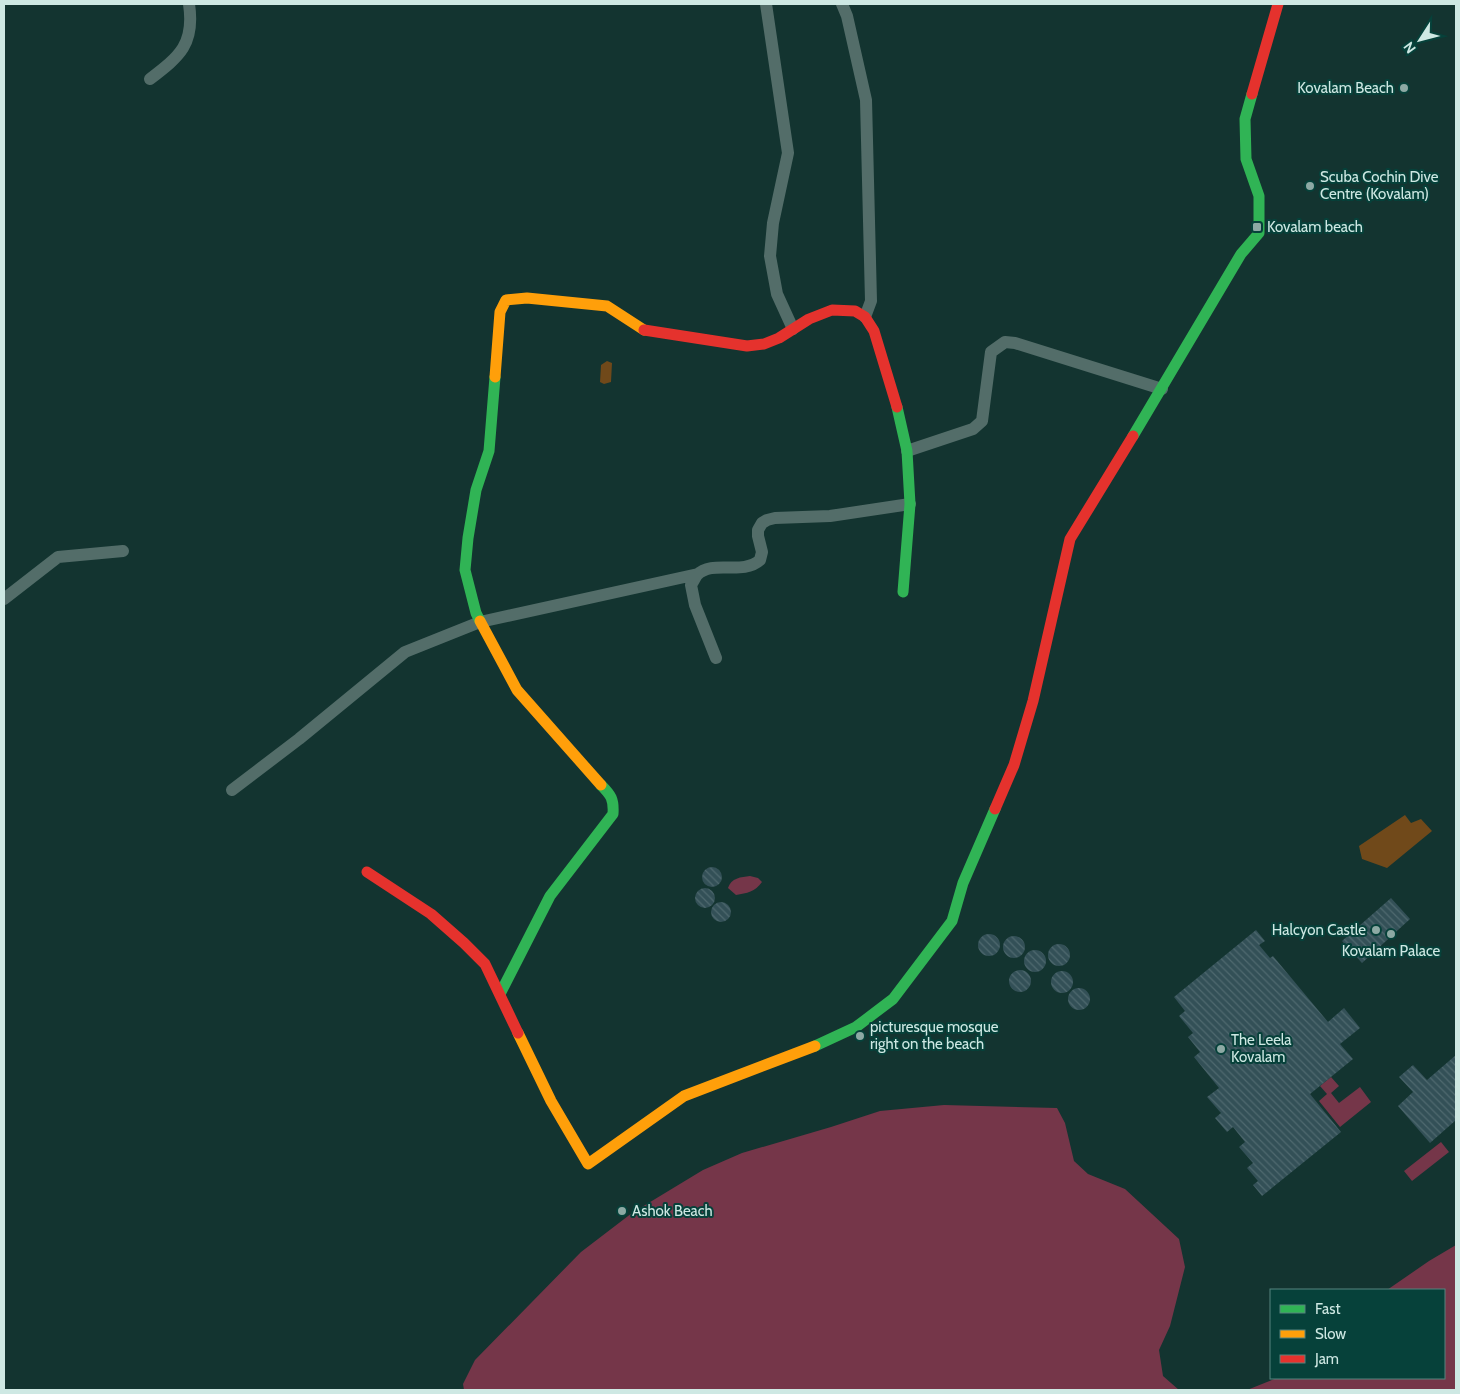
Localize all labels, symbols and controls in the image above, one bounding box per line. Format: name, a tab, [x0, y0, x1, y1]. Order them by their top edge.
north arrow	[1395, 15, 1445, 65]
text: N	[1399, 38, 1420, 57]
place label: Kovalam Beach	[1297, 79, 1394, 97]
marker: Kovalam Beach	[1398, 82, 1410, 94]
place label: Scuba Cochin Dive Centre (Kovalam)	[1320, 168, 1439, 203]
marker: Scuba Cochin Dive Centre (Kovalam)	[1304, 180, 1316, 192]
place label: Kovalam beach	[1267, 218, 1363, 236]
marker: Kovalam beach	[1251, 221, 1263, 233]
place label: Halcyon Castle	[1272, 921, 1366, 939]
marker: Halcyon Castle	[1370, 924, 1382, 936]
marker: Kovalam Palace	[1385, 928, 1397, 940]
place label: Kovalam Palace	[1342, 942, 1441, 960]
place label: picturesque mosque right on the beach	[870, 1018, 999, 1053]
marker: picturesque mosque right on the beach	[854, 1030, 866, 1042]
place label: The Leela Kovalam	[1231, 1031, 1292, 1066]
marker: The Leela Kovalam	[1215, 1043, 1227, 1055]
place label: Ashok Beach	[632, 1202, 713, 1220]
marker: Ashok Beach	[616, 1205, 628, 1217]
legend	[1270, 1289, 1445, 1379]
text: Fast	[1315, 1300, 1340, 1318]
text: Slow	[1315, 1325, 1346, 1343]
text: Jam	[1314, 1350, 1339, 1368]

